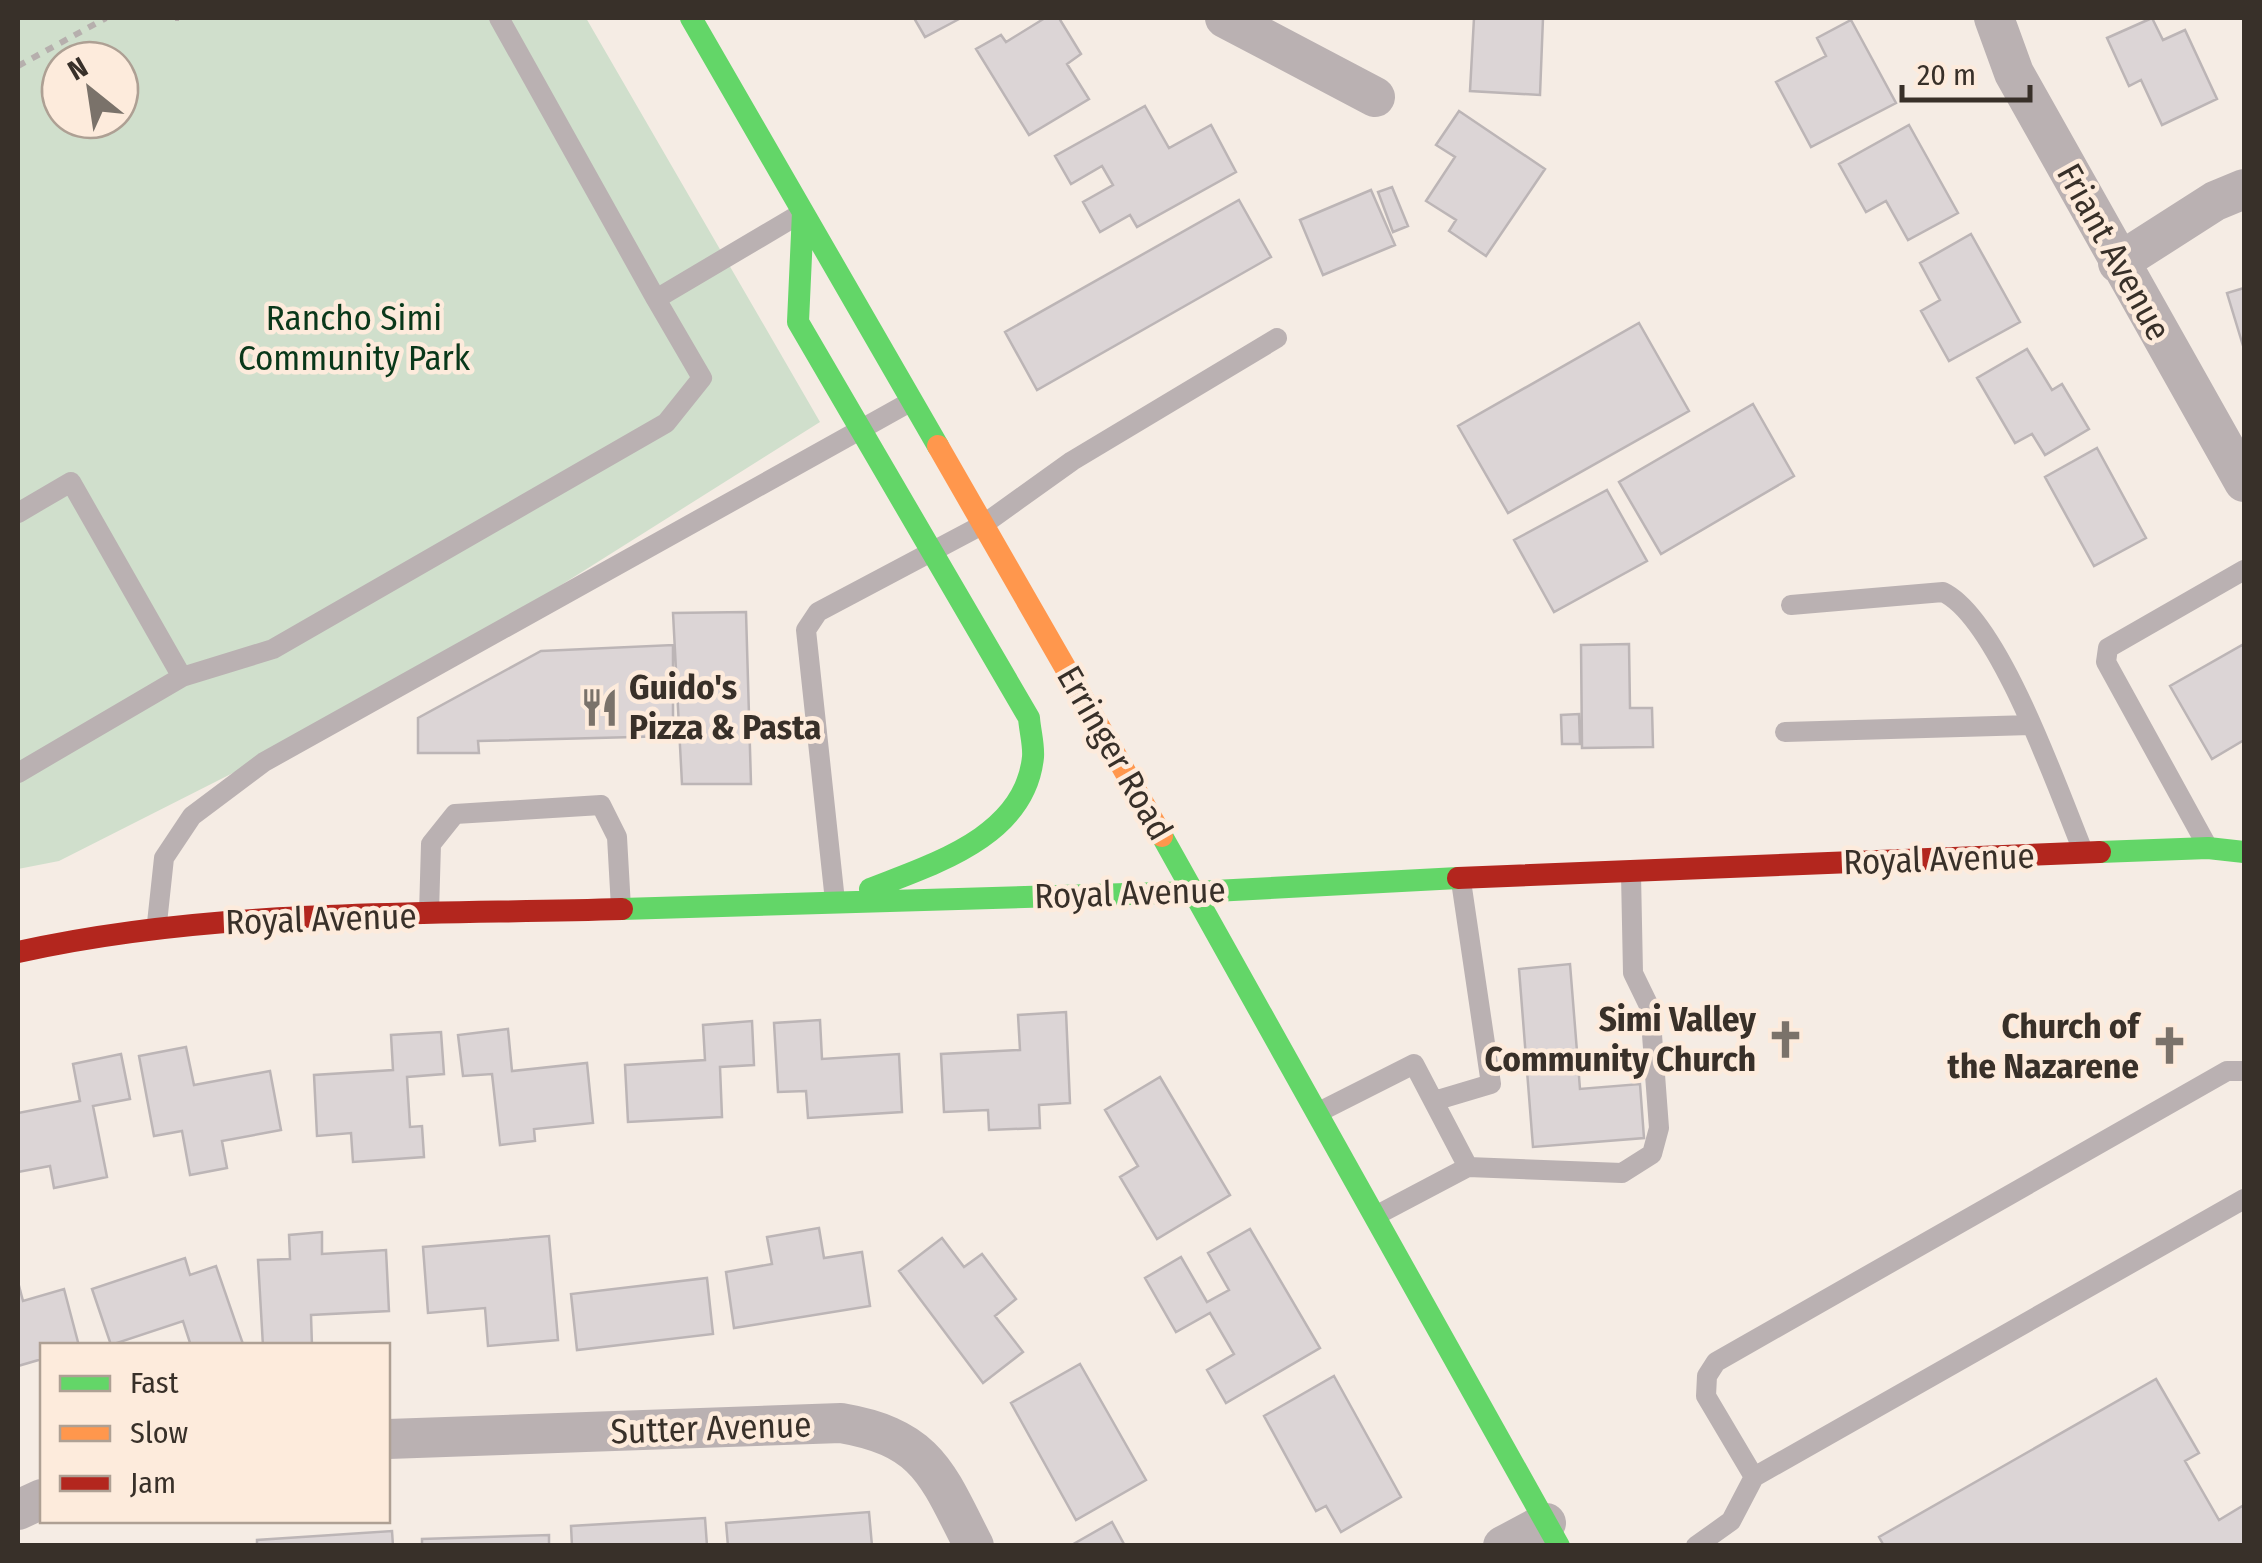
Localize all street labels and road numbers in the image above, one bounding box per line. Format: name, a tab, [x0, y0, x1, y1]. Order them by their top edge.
street label: Friant Avenue	[2048, 156, 2180, 348]
street label: Erringer Road	[1048, 659, 1182, 847]
street label: Royal Avenue	[1843, 835, 2035, 883]
street label: Royal Avenue	[1034, 869, 1226, 917]
street label: Royal Avenue	[225, 895, 417, 943]
street label: Sutter Avenue	[610, 1404, 812, 1452]

